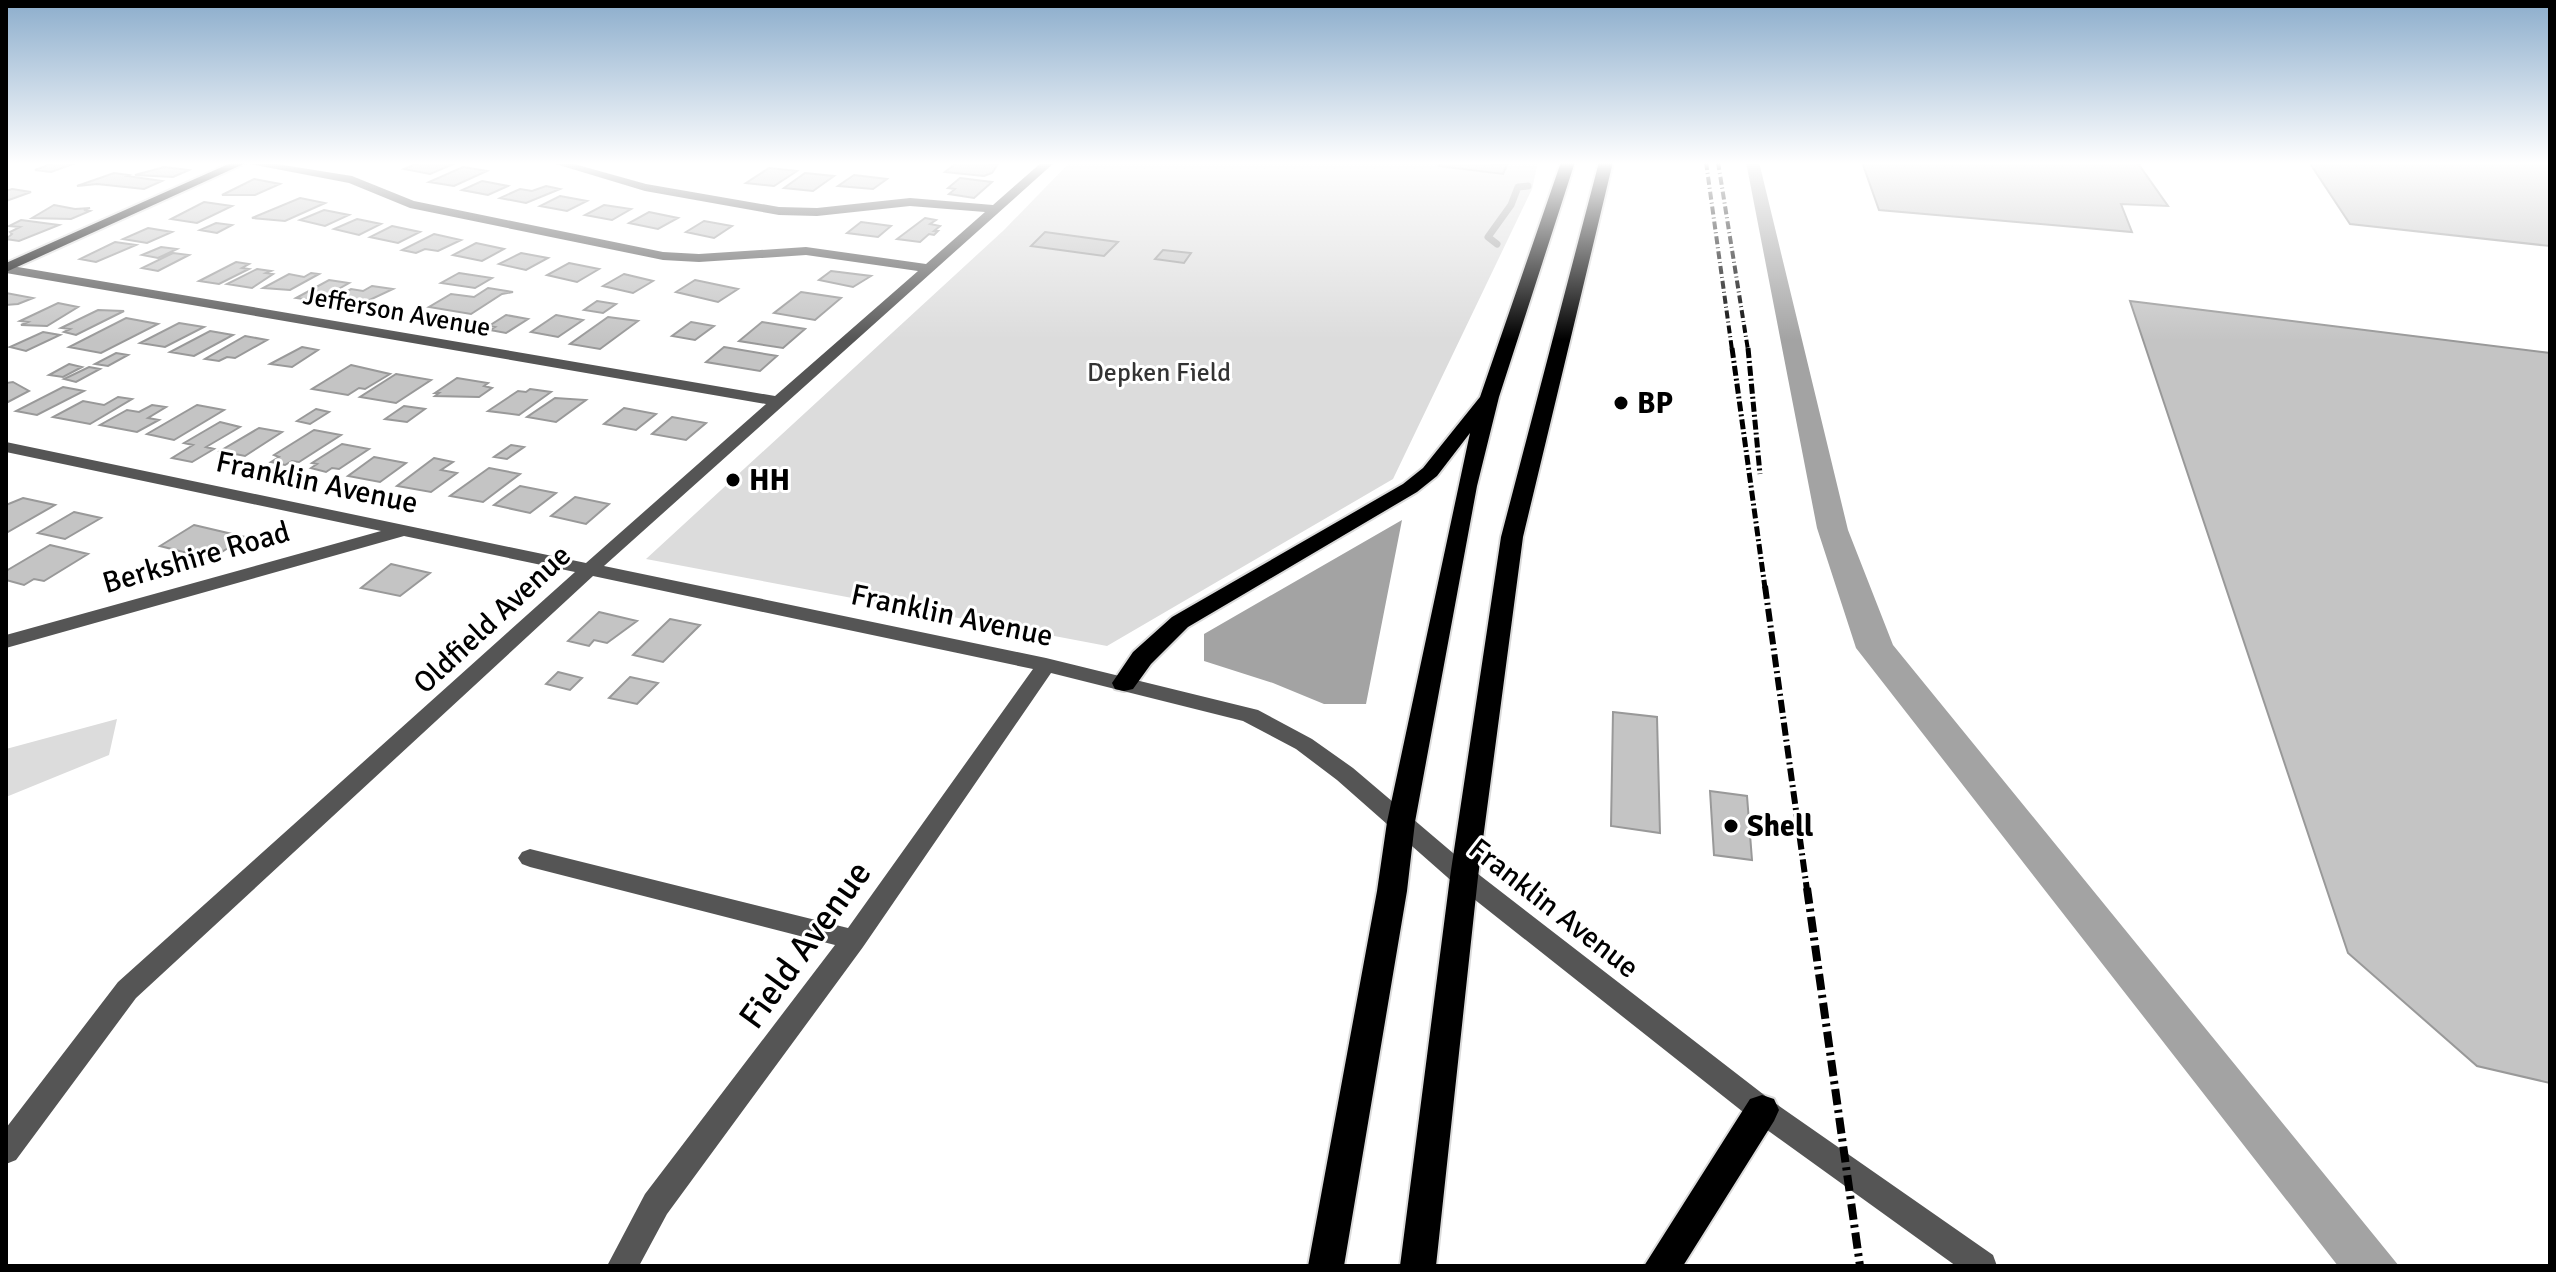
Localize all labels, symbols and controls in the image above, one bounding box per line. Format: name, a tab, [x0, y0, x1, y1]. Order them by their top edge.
street label: Jefferson Avenue	[301, 280, 493, 344]
park label: Depken Field	[1087, 357, 1231, 389]
place label: BP	[1637, 385, 1673, 422]
marker: BP	[1612, 394, 1630, 412]
street label: Franklin Avenue	[213, 443, 421, 522]
place label: HH	[749, 462, 790, 499]
marker: HH	[724, 471, 742, 489]
street label: Berkshire Road	[98, 513, 294, 602]
street label: Oldfield Avenue	[406, 537, 579, 702]
street label: Franklin Avenue	[848, 576, 1056, 655]
place label: Shell	[1747, 808, 1813, 845]
marker: Shell	[1722, 817, 1740, 835]
street label: Franklin Avenue	[1461, 831, 1646, 986]
street label: Field Avenue	[729, 852, 881, 1038]

